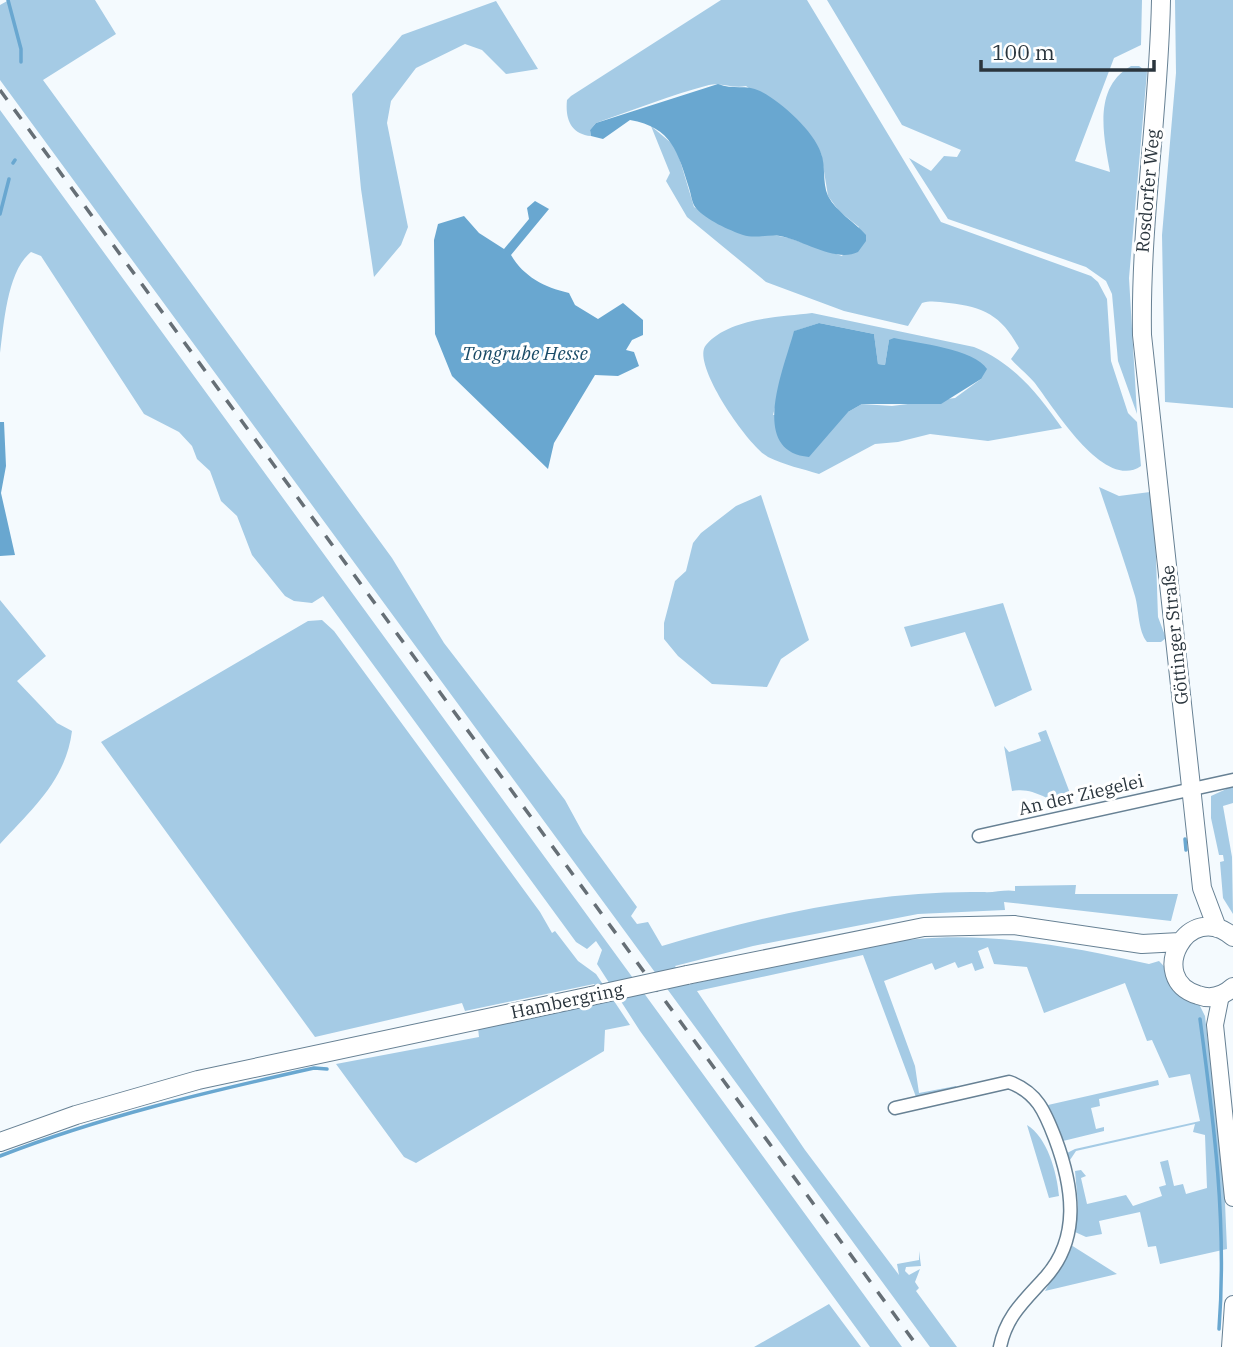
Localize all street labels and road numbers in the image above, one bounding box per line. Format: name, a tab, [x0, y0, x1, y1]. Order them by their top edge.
street label: Rosdorfer Weg	[1131, 128, 1164, 254]
street label: Göttinger Straße	[1156, 564, 1193, 706]
street label: An der Ziegelei	[1016, 769, 1146, 820]
street label: Hambergring	[509, 977, 625, 1024]

